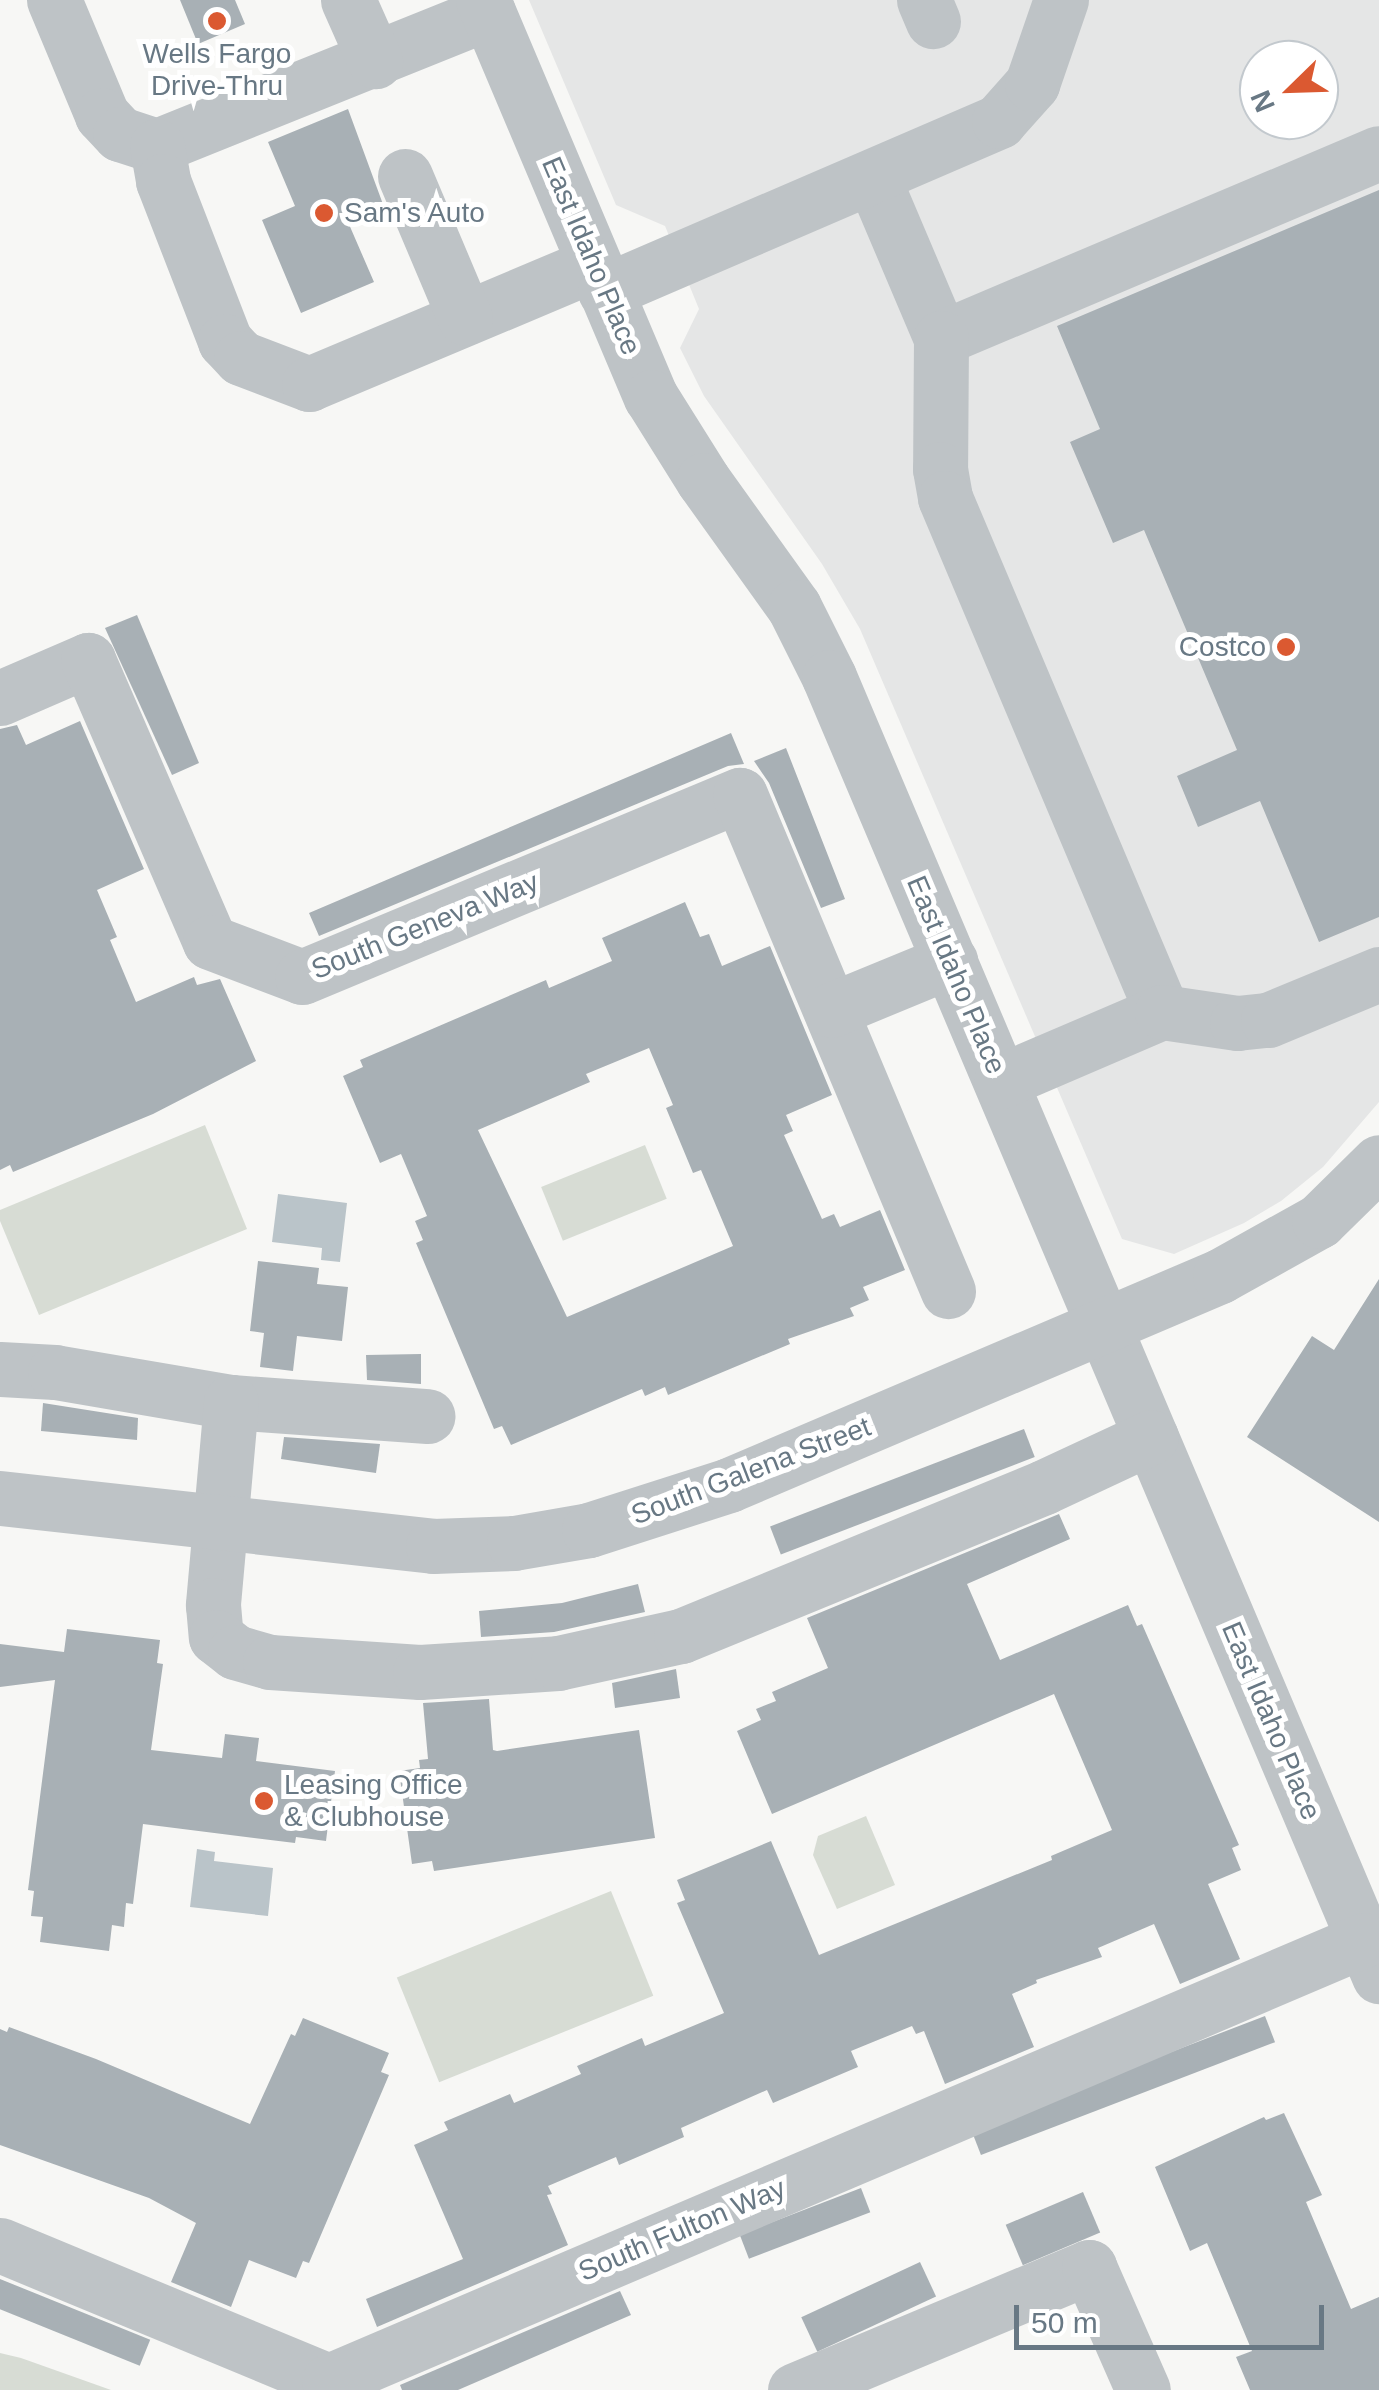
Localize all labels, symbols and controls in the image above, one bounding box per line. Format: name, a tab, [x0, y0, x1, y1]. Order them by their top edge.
marker: Wells Fargo Drive-Thru	[206, 10, 228, 32]
place label: Wells Fargo Drive-Thru	[143, 37, 291, 103]
north arrow	[1239, 40, 1339, 140]
text: N	[1245, 86, 1281, 117]
street label: East Idaho Place	[534, 152, 648, 360]
place label: Sam's Auto	[344, 196, 486, 230]
marker: Sam's Auto	[313, 202, 335, 224]
place label: Costco	[1179, 630, 1266, 664]
marker: Costco	[1275, 636, 1297, 658]
street label: South Geneva Way	[307, 865, 543, 987]
street label: East Idaho Place	[899, 871, 1013, 1079]
street label: South Galena Street	[627, 1410, 875, 1532]
street label: East Idaho Place	[1214, 1617, 1328, 1825]
place label: Leasing Office & Clubhouse	[284, 1768, 462, 1834]
marker: Leasing Office & Clubhouse	[253, 1790, 275, 1812]
street label: South Fulton Way	[573, 2171, 791, 2289]
scale bar	[1019, 2285, 1329, 2347]
text: 50 m	[1031, 2306, 1098, 2339]

